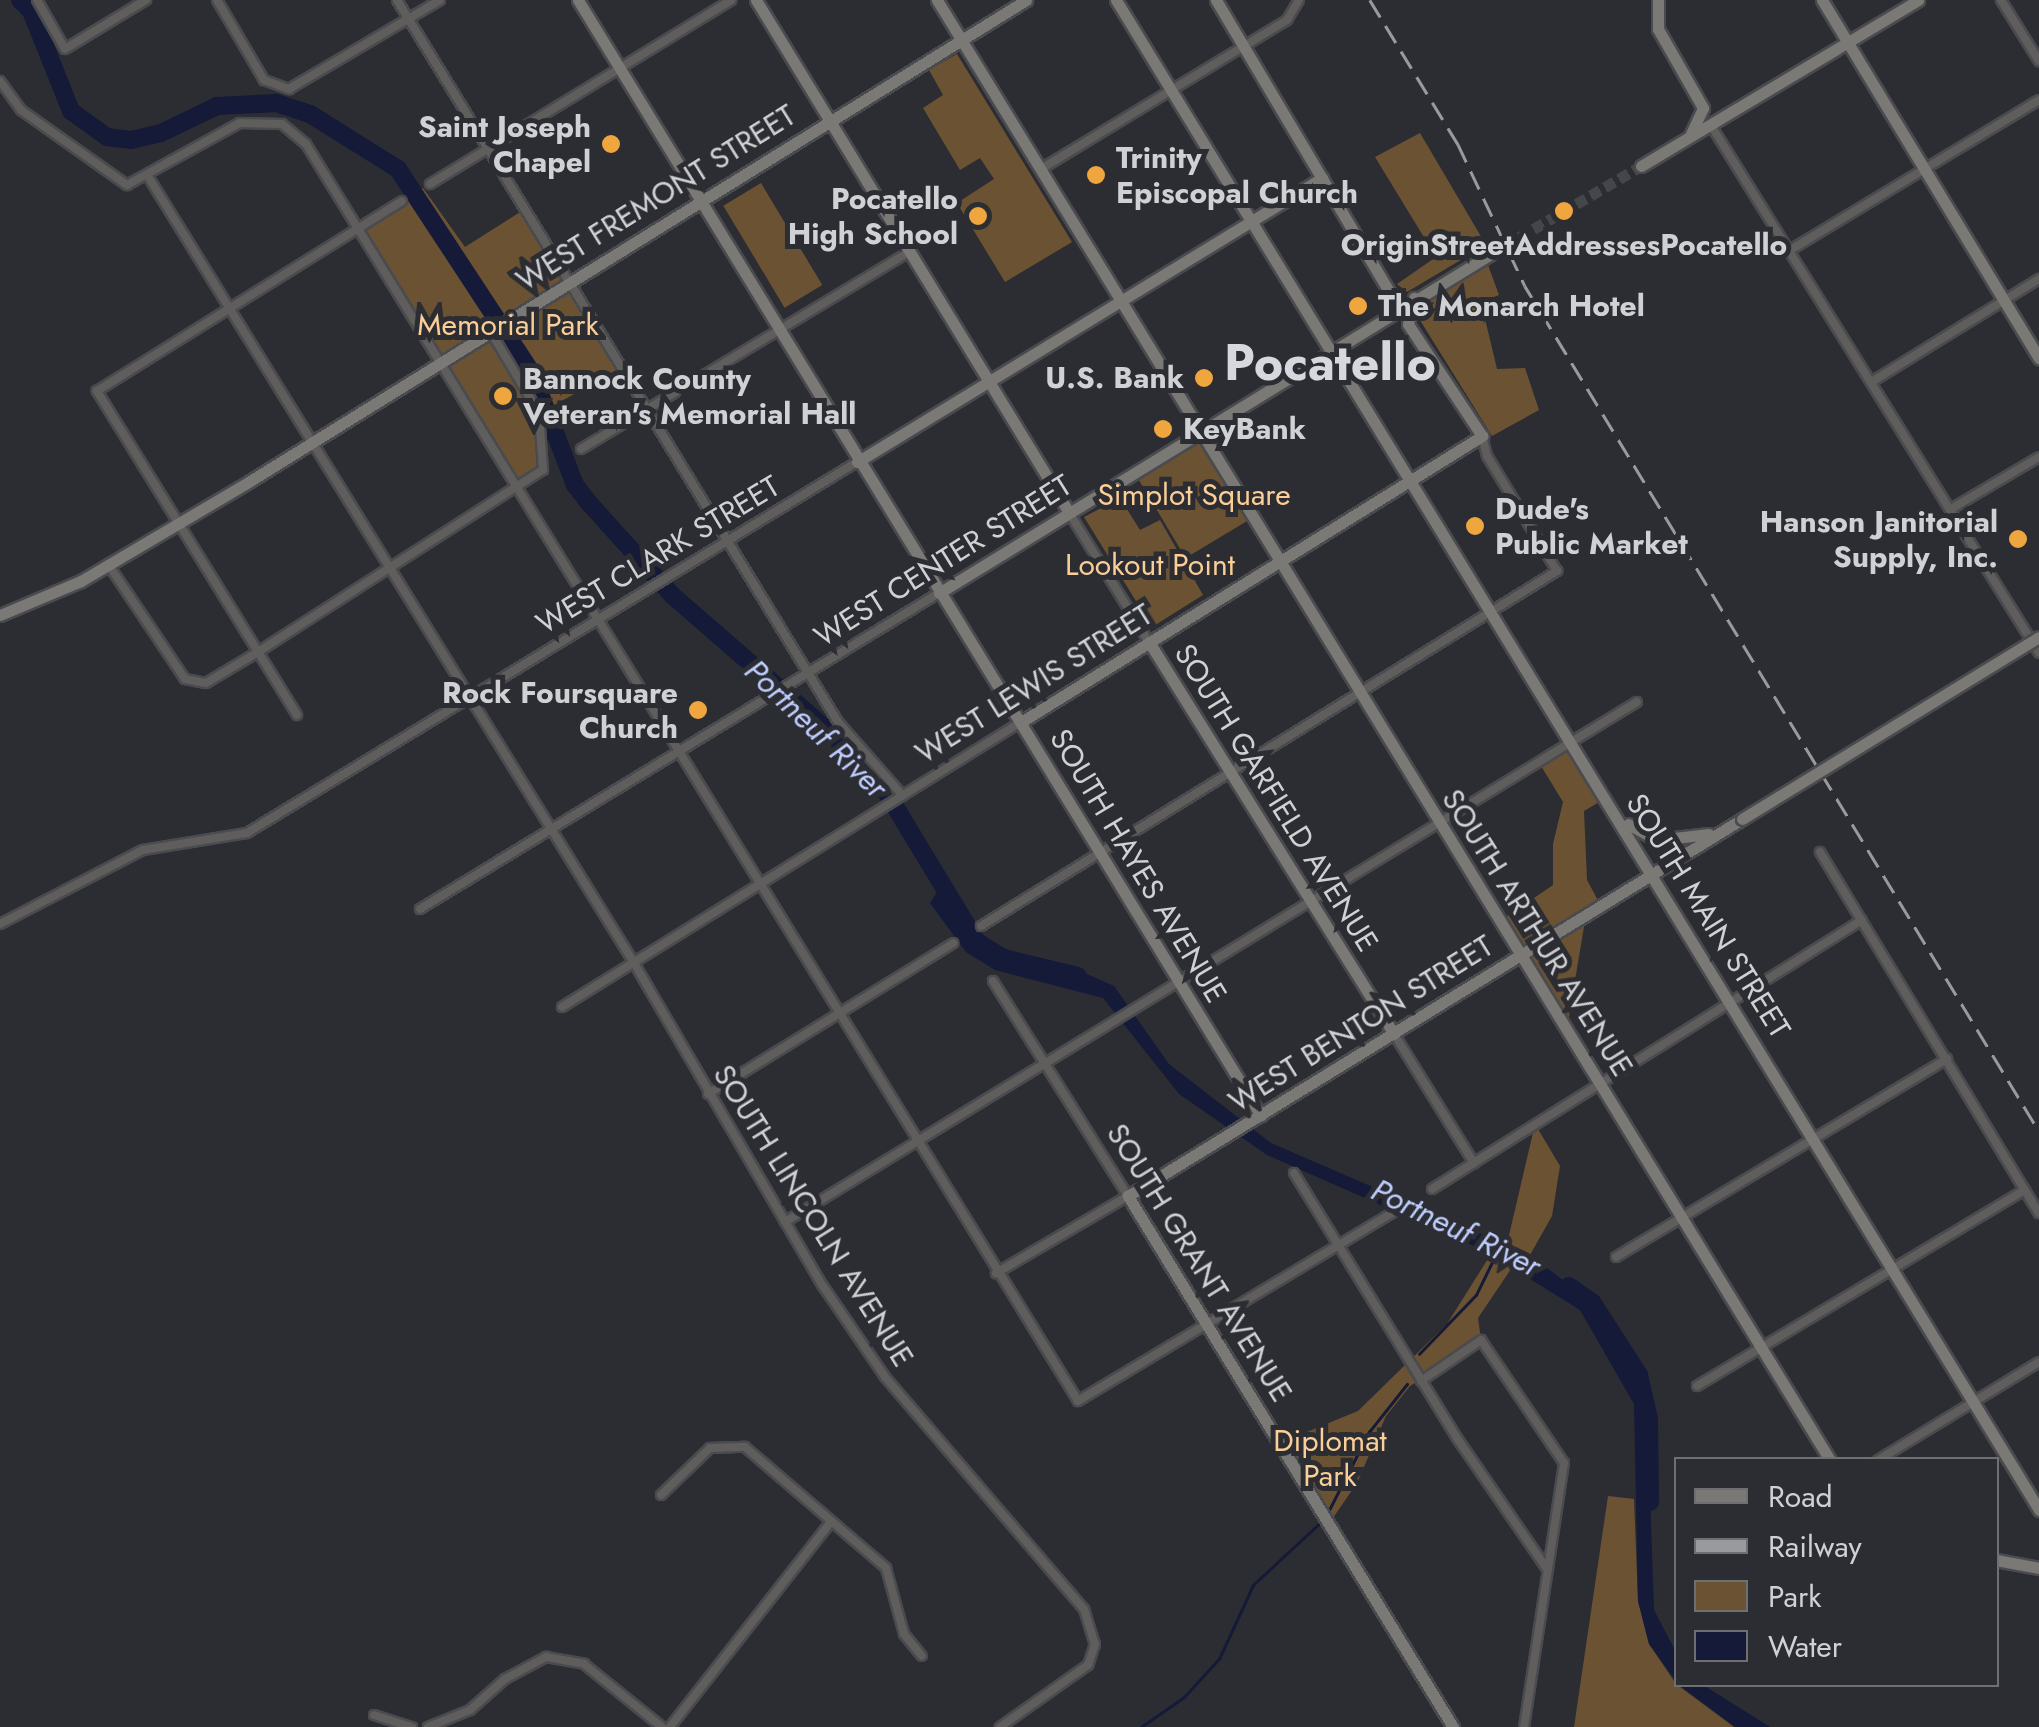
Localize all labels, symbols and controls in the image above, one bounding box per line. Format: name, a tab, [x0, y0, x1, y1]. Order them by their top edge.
street label: WEST FREMONT STREET	[510, 97, 802, 299]
place label: Saint Joseph Chapel	[418, 109, 591, 180]
marker: Saint Joseph Chapel	[600, 133, 622, 155]
place label: Trinity Episcopal Church	[1116, 140, 1358, 210]
marker: Trinity Episcopal Church	[1085, 164, 1107, 186]
place label: Pocatello High School	[788, 181, 958, 252]
marker: OriginStreetAddressesPocatello	[1553, 200, 1575, 222]
marker: Pocatello High School	[967, 205, 989, 227]
place label: OriginStreetAddressesPocatello	[1341, 227, 1787, 263]
place label: The Monarch Hotel	[1378, 288, 1645, 324]
marker: The Monarch Hotel	[1347, 295, 1369, 317]
park label: Memorial Park	[417, 307, 599, 343]
district label: Pocatello	[1224, 333, 1436, 393]
place label: U.S. Bank	[1045, 360, 1184, 396]
place label: Bannock County Veteran's Memorial Hall	[523, 361, 856, 432]
marker: U.S. Bank	[1193, 367, 1215, 389]
marker: Bannock County Veteran's Memorial Hall	[492, 385, 514, 407]
place label: KeyBank	[1183, 411, 1306, 447]
marker: KeyBank	[1152, 418, 1174, 440]
street label: WEST CENTER STREET	[808, 467, 1078, 655]
street label: WEST CLARK STREET	[530, 468, 786, 642]
park label: Simplot Square	[1097, 477, 1291, 513]
place label: Dude's Public Market	[1495, 491, 1688, 562]
place label: Hanson Janitorial Supply, Inc.	[1760, 504, 1998, 574]
marker: Dude's Public Market	[1464, 515, 1486, 537]
marker: Hanson Janitorial Supply, Inc.	[2007, 528, 2029, 550]
park label: Lookout Point	[1065, 547, 1235, 583]
street label: WEST LEWIS STREET	[909, 597, 1159, 771]
street label: SOUTH GARFIELD AVENUE	[1167, 638, 1385, 958]
water label: Portneuf River	[737, 651, 895, 807]
place label: Rock Foursquare Church	[442, 675, 678, 746]
marker: Rock Foursquare Church	[687, 699, 709, 721]
street label: SOUTH HAYES AVENUE	[1042, 723, 1234, 1009]
street label: SOUTH ARTHUR AVENUE	[1434, 783, 1640, 1083]
street label: SOUTH MAIN STREET	[1618, 787, 1798, 1045]
street label: WEST BENTON STREET	[1222, 928, 1500, 1120]
street label: SOUTH LINCOLN AVENUE	[705, 1058, 921, 1374]
street label: SOUTH GRANT AVENUE	[1099, 1117, 1299, 1409]
water label: Portneuf River	[1365, 1171, 1547, 1285]
park label: Diplomat Park	[1273, 1423, 1387, 1494]
legend	[1674, 1457, 1999, 1687]
text: Road	[1768, 1475, 1833, 1518]
text: Railway	[1768, 1525, 1862, 1568]
text: Park	[1768, 1575, 1821, 1618]
text: Water	[1768, 1625, 1842, 1668]

